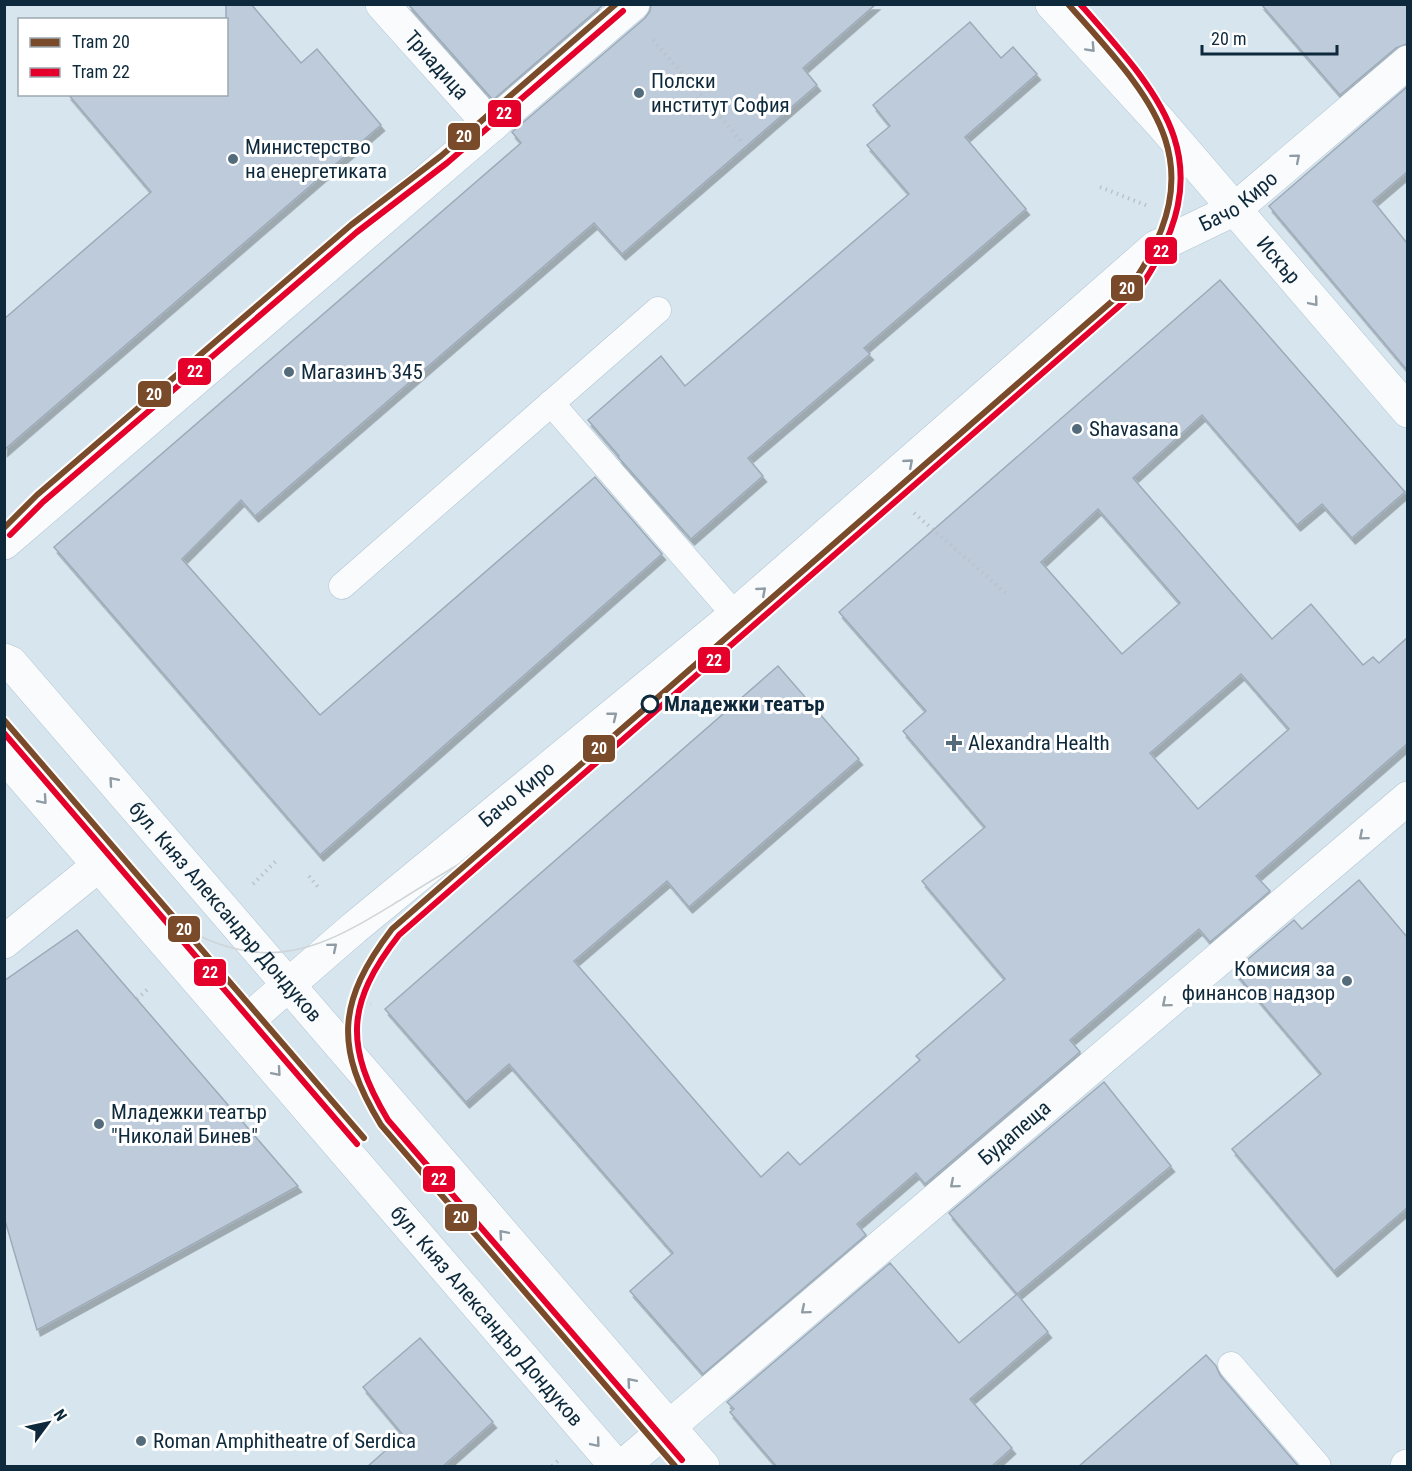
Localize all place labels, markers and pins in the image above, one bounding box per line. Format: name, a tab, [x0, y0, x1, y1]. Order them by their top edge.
place label: Полски институт София	[651, 69, 790, 117]
marker: Полски институт София	[632, 86, 646, 100]
place label: Министерство на енергетиката	[245, 135, 387, 183]
marker: Министерство на енергетиката	[226, 152, 240, 166]
place label: Магазинъ 345	[301, 360, 423, 384]
marker: Магазинъ 345	[282, 365, 296, 379]
place label: Shavasana	[1089, 417, 1179, 441]
marker: Shavasana	[1070, 422, 1084, 436]
place label: Младежки театър	[664, 692, 825, 716]
marker: Младежки театър	[641, 695, 659, 713]
place label: Alexandra Health	[968, 731, 1110, 755]
marker: Alexandra Health	[945, 734, 963, 752]
place label: Комисия за финансов надзор	[1182, 957, 1335, 1005]
marker: Комисия за финансов надзор	[1340, 974, 1354, 988]
place label: Младежки театър "Николай Бинев"	[111, 1100, 267, 1148]
marker: Младежки театър "Николай Бинев"	[92, 1117, 106, 1131]
place label: Roman Amphitheatre of Serdica	[153, 1429, 416, 1453]
marker: Roman Amphitheatre of Serdica	[134, 1434, 148, 1448]

